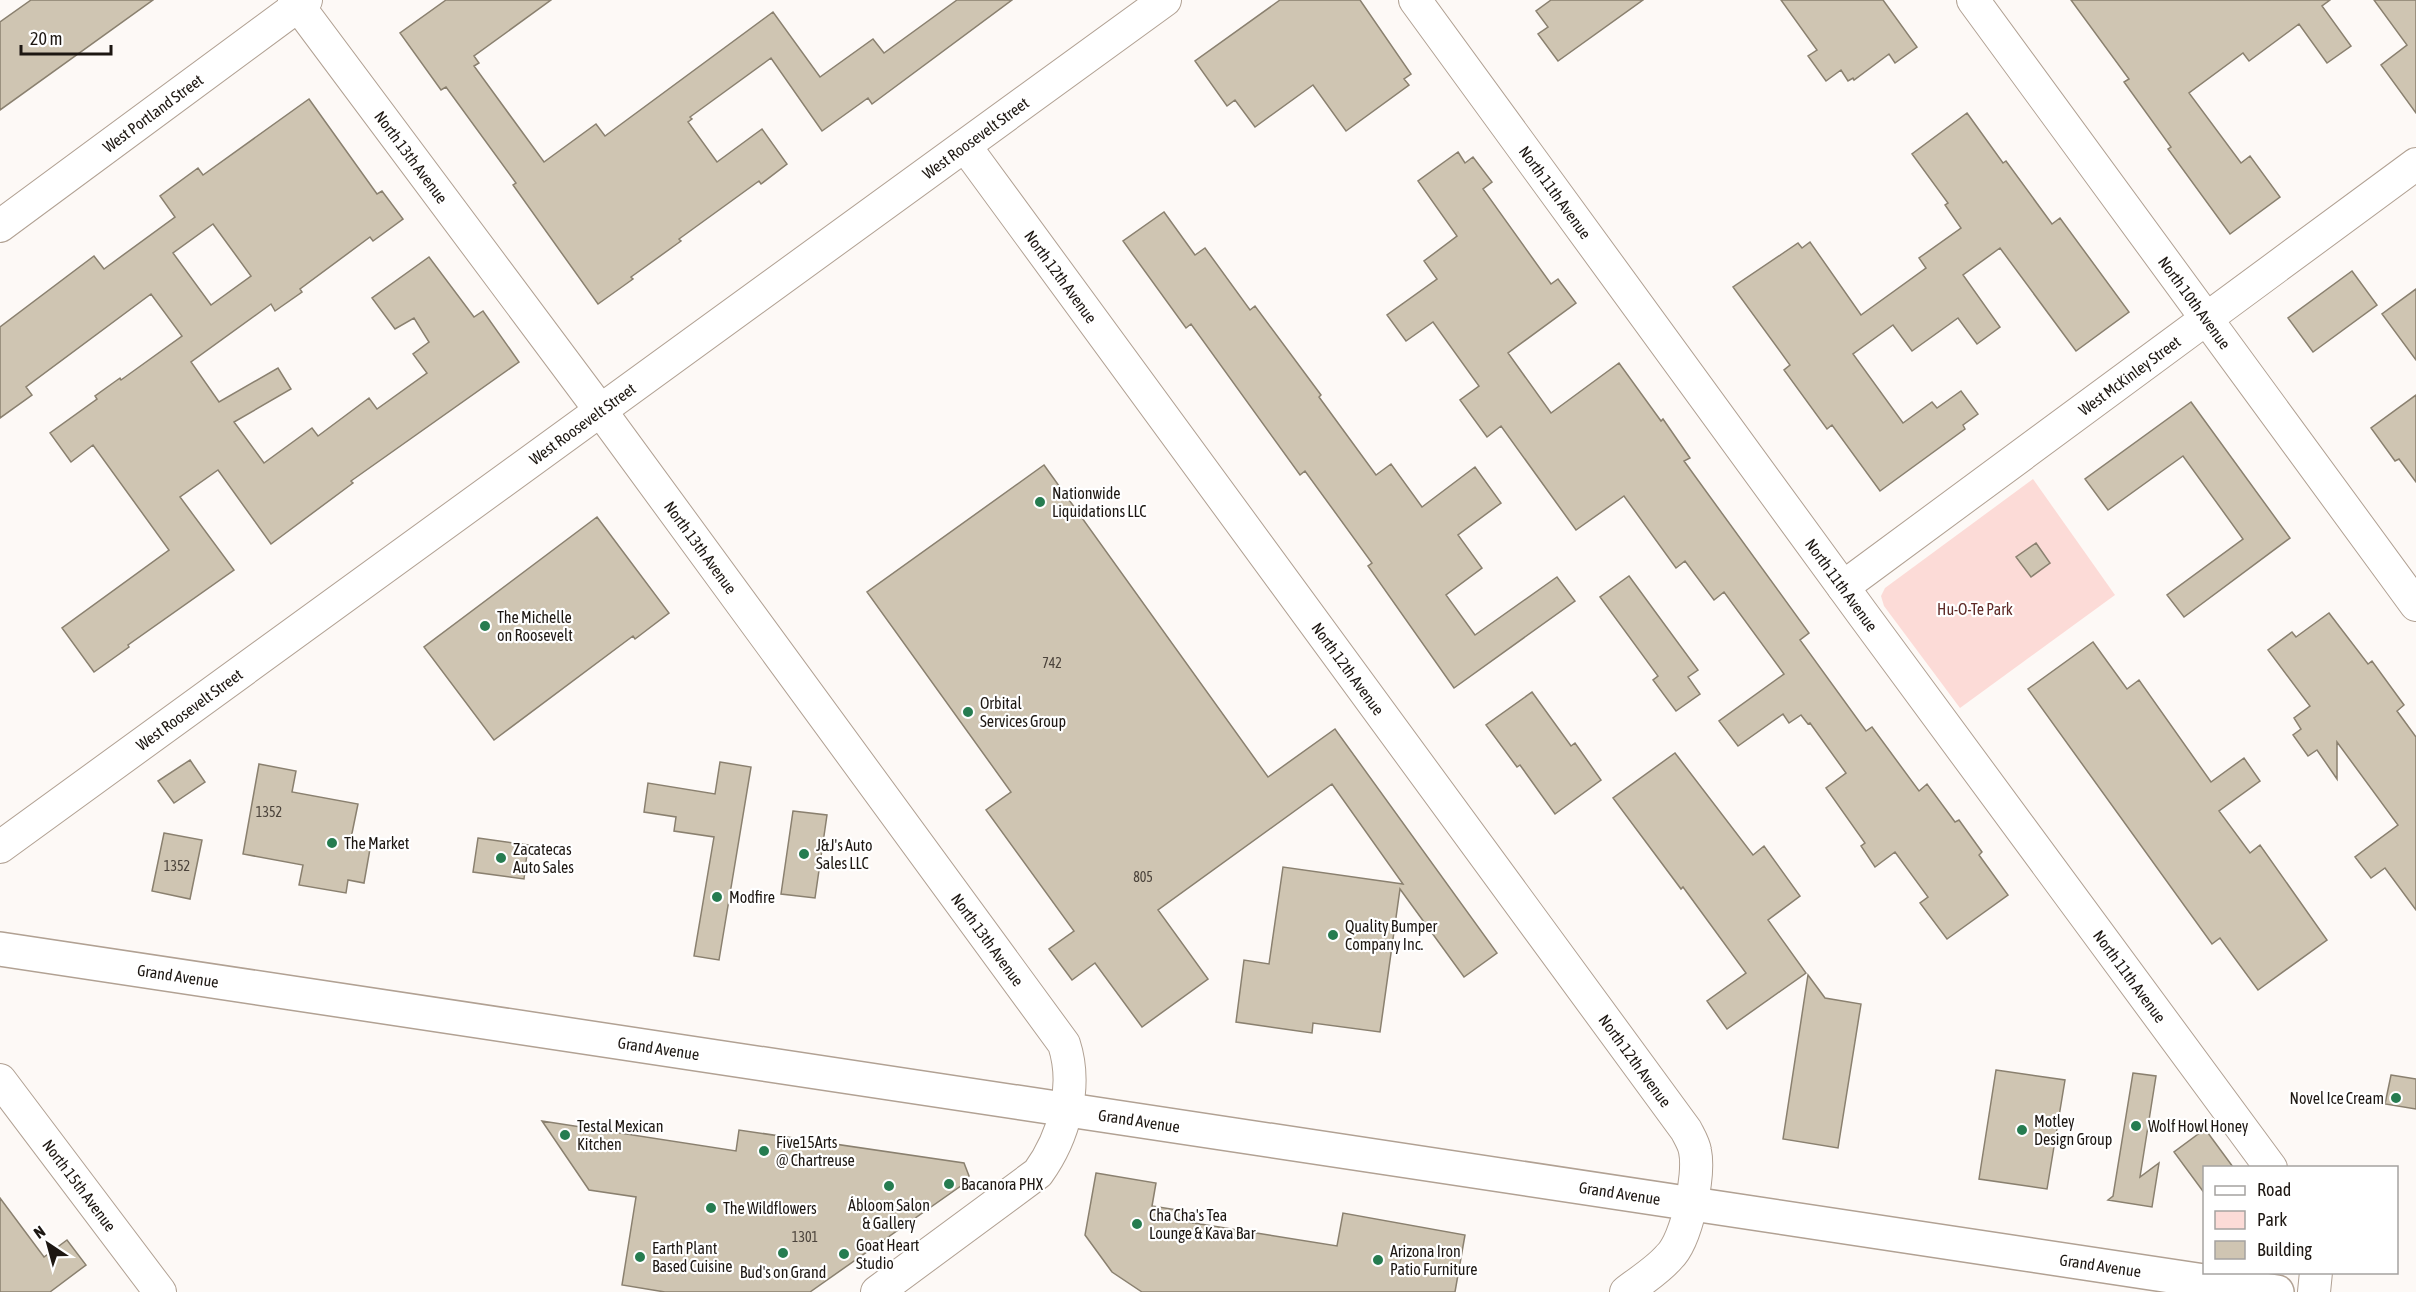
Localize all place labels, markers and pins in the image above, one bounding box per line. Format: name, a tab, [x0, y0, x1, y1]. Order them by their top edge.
place label: Nationwide Liquidations LLC	[1052, 484, 1147, 521]
marker: Nationwide Liquidations LLC	[1033, 495, 1047, 509]
place label: The Michelle on Roosevelt	[497, 608, 573, 644]
marker: The Michelle on Roosevelt	[478, 619, 492, 633]
place label: Orbital Services Group	[980, 694, 1066, 731]
marker: Orbital Services Group	[961, 705, 975, 719]
place label: The Market	[344, 834, 410, 852]
marker: The Market	[325, 836, 339, 850]
place label: J&J's Auto Sales LLC	[816, 836, 873, 872]
place label: Zacatecas Auto Sales	[513, 840, 574, 876]
marker: J&J's Auto Sales LLC	[797, 847, 811, 861]
marker: Zacatecas Auto Sales	[494, 851, 508, 865]
place label: Modfire	[729, 888, 775, 906]
marker: Modfire	[710, 890, 724, 904]
place label: Quality Bumper Company Inc.	[1345, 917, 1438, 954]
marker: Quality Bumper Company Inc.	[1326, 928, 1340, 942]
place label: Novel Ice Cream	[2289, 1089, 2384, 1107]
marker: Novel Ice Cream	[2389, 1091, 2403, 1105]
place label: Motley Design Group	[2034, 1112, 2112, 1149]
place label: Testal Mexican Kitchen	[577, 1117, 664, 1153]
place label: Wolf Howl Honey	[2148, 1117, 2249, 1136]
marker: Wolf Howl Honey	[2129, 1119, 2143, 1133]
marker: Motley Design Group	[2015, 1123, 2029, 1137]
marker: Testal Mexican Kitchen	[558, 1128, 572, 1142]
place label: Five15Arts @ Chartreuse	[776, 1133, 855, 1169]
marker: Five15Arts @ Chartreuse	[757, 1144, 771, 1158]
place label: Bacanora PHX	[961, 1175, 1044, 1193]
marker: Bacanora PHX	[942, 1177, 956, 1191]
marker: Ábloom Salon & Gallery	[882, 1179, 896, 1193]
place label: Ábloom Salon & Gallery	[848, 1196, 930, 1233]
place label: The Wildflowers	[723, 1199, 817, 1217]
marker: The Wildflowers	[704, 1201, 718, 1215]
place label: Cha Cha's Tea Lounge & Kava Bar	[1149, 1206, 1256, 1243]
marker: Cha Cha's Tea Lounge & Kava Bar	[1130, 1217, 1144, 1231]
place label: Goat Heart Studio	[856, 1236, 920, 1272]
place label: Earth Plant Based Cuisine	[652, 1239, 733, 1275]
place label: Arizona Iron Patio Furniture	[1390, 1242, 1477, 1278]
marker: Bud's on Grand	[776, 1246, 790, 1260]
marker: Goat Heart Studio	[837, 1247, 851, 1261]
marker: Earth Plant Based Cuisine	[633, 1250, 647, 1264]
marker: Arizona Iron Patio Furniture	[1371, 1253, 1385, 1267]
place label: Bud's on Grand	[740, 1263, 826, 1281]

